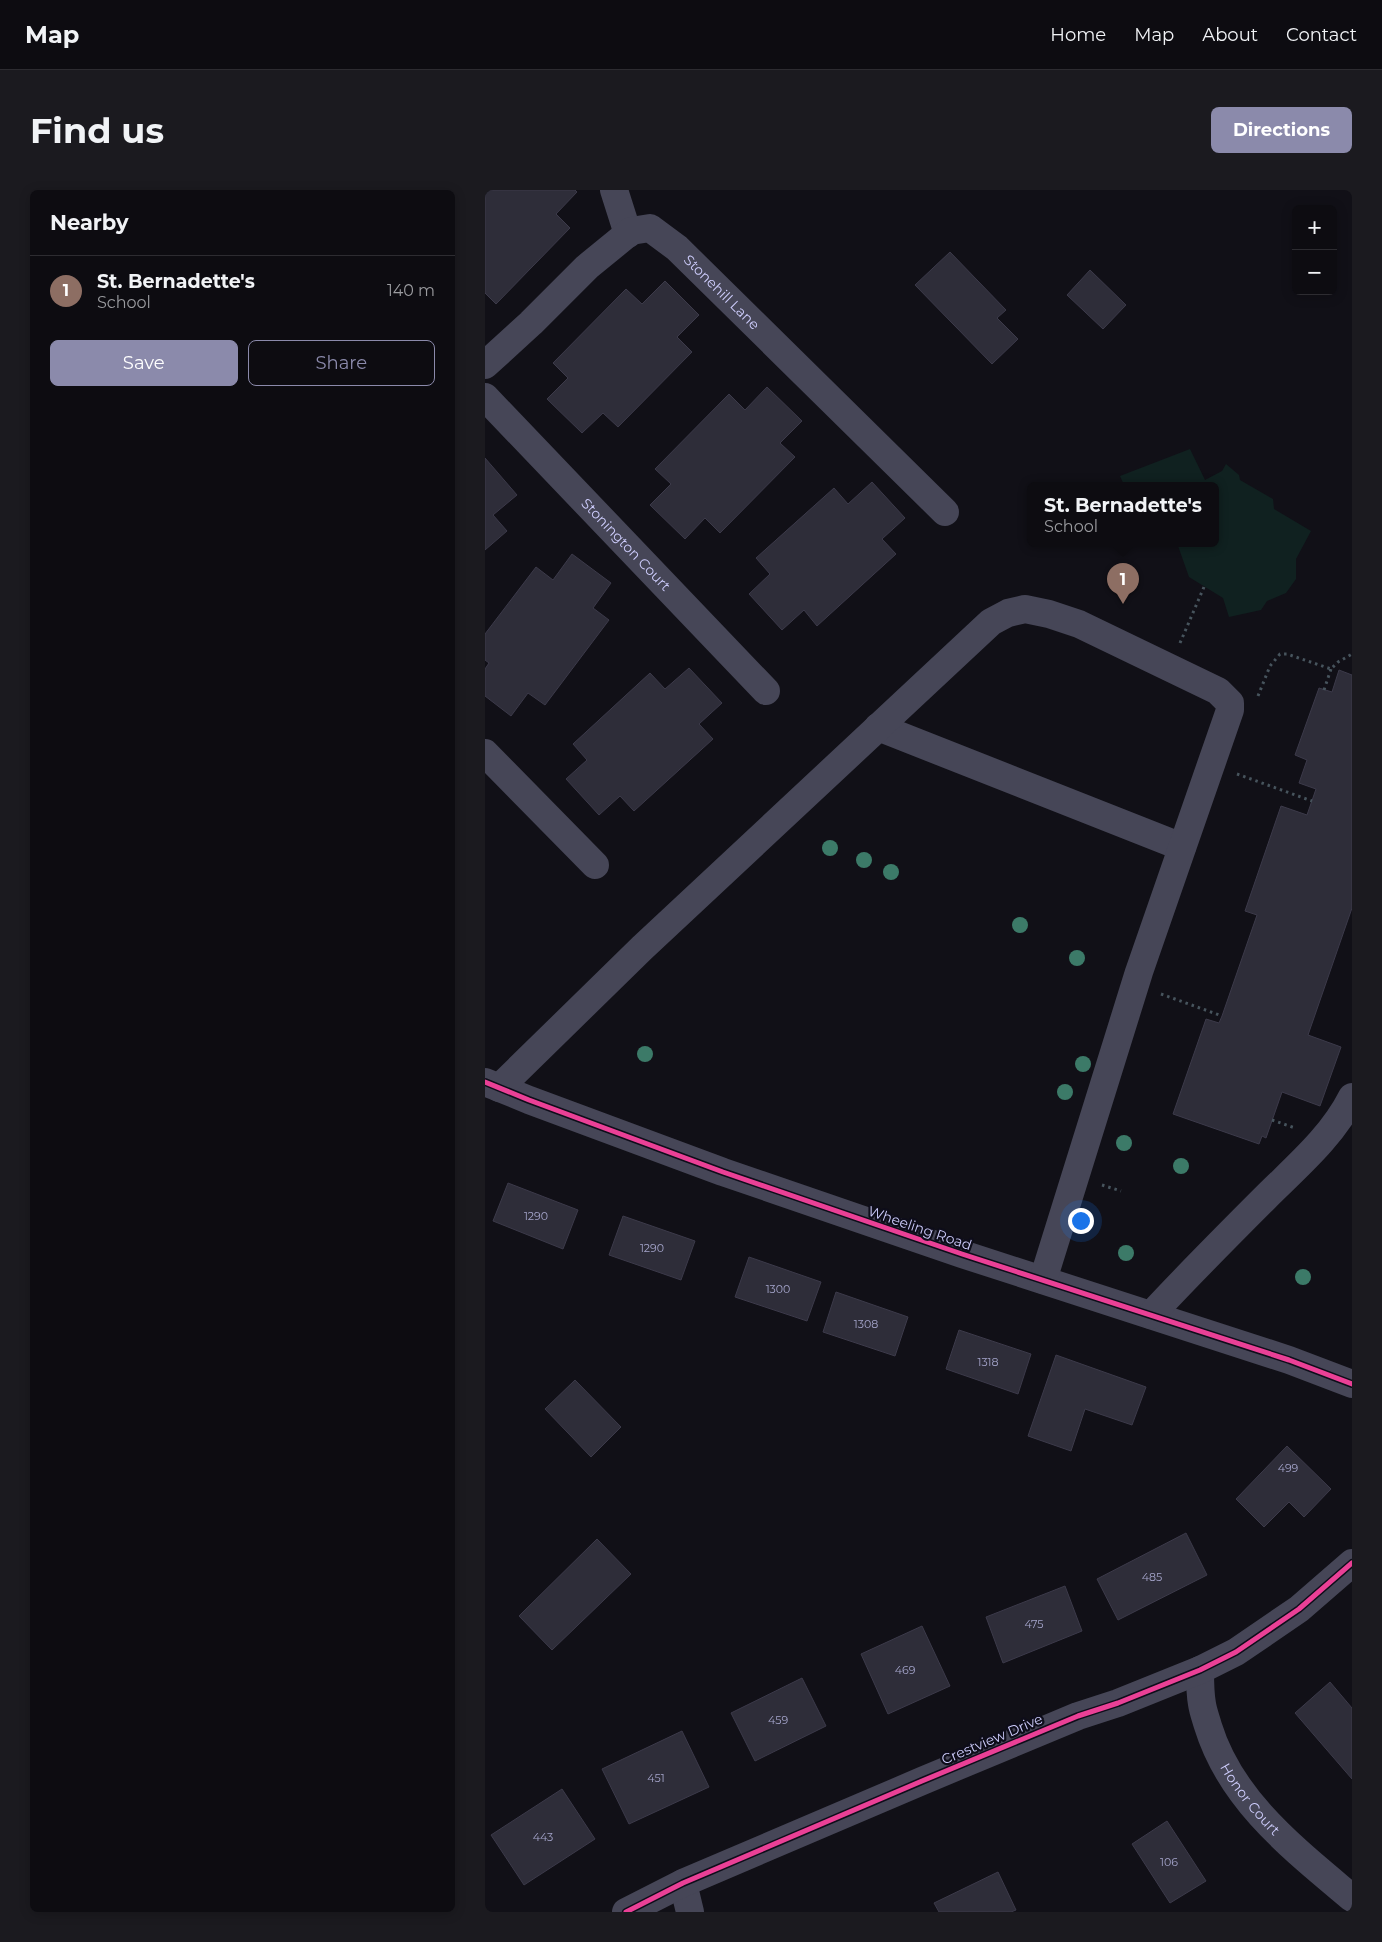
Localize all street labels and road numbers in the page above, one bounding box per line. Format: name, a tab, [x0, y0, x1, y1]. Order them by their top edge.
street label: Stonehill Lane	[680, 251, 764, 333]
street label: Stonington Court	[577, 494, 675, 595]
street label: Wheeling Road	[866, 1202, 974, 1254]
street label: Crestview Drive	[939, 1710, 1045, 1768]
street label: Honor Court	[1216, 1760, 1284, 1839]

